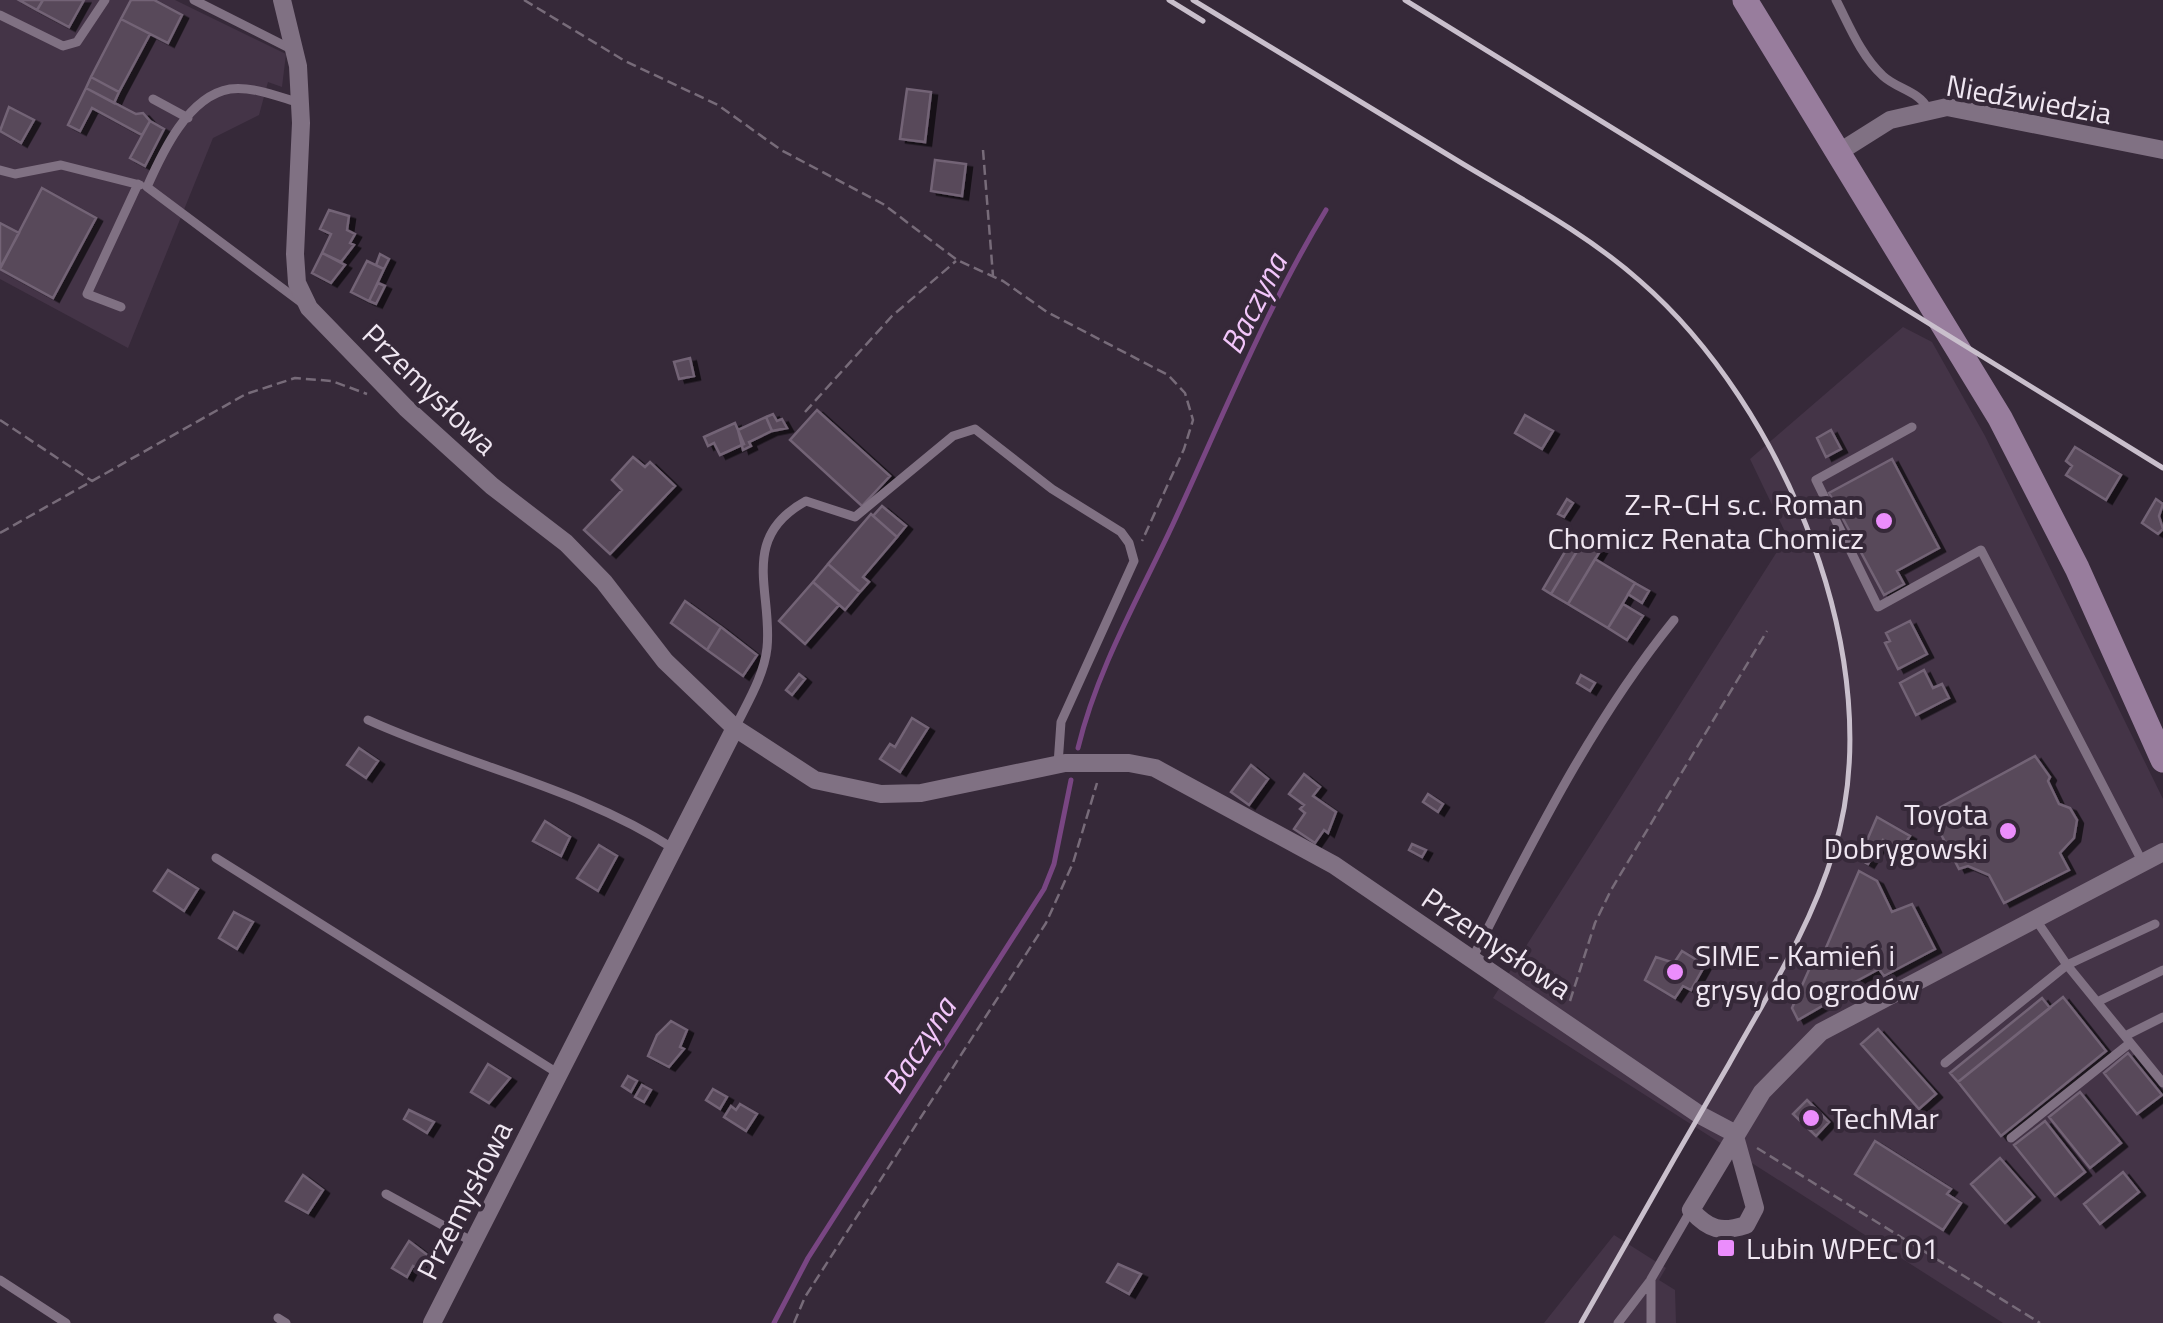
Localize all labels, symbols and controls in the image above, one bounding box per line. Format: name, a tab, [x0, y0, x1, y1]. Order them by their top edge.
street label: Niedźwiedzia	[1943, 62, 2115, 136]
water label: Baczyna	[1207, 243, 1300, 362]
street label: Przemysłowa	[352, 312, 508, 466]
place label: Z-R-CH s.c. Roman Chomicz Renata Chomicz	[1547, 481, 1864, 561]
marker: Z-R-CH s.c. Roman Chomicz Renata Chomicz	[1873, 510, 1895, 532]
place label: Toyota Dobrygowski	[1824, 791, 1988, 871]
marker: Toyota Dobrygowski	[1997, 820, 2019, 842]
street label: Przemysłowa	[1413, 876, 1581, 1010]
place label: SIME - Kamień i grysy do ogrodów	[1695, 932, 1920, 1012]
marker: SIME - Kamień i grysy do ogrodów	[1664, 961, 1686, 983]
water label: Baczyna	[869, 985, 968, 1103]
place label: TechMar	[1831, 1095, 1939, 1141]
marker: TechMar	[1800, 1107, 1822, 1129]
street label: Przemysłowa	[404, 1113, 524, 1287]
place label: Lubin WPEC 01	[1746, 1225, 1938, 1271]
marker: Lubin WPEC 01	[1715, 1237, 1737, 1259]

